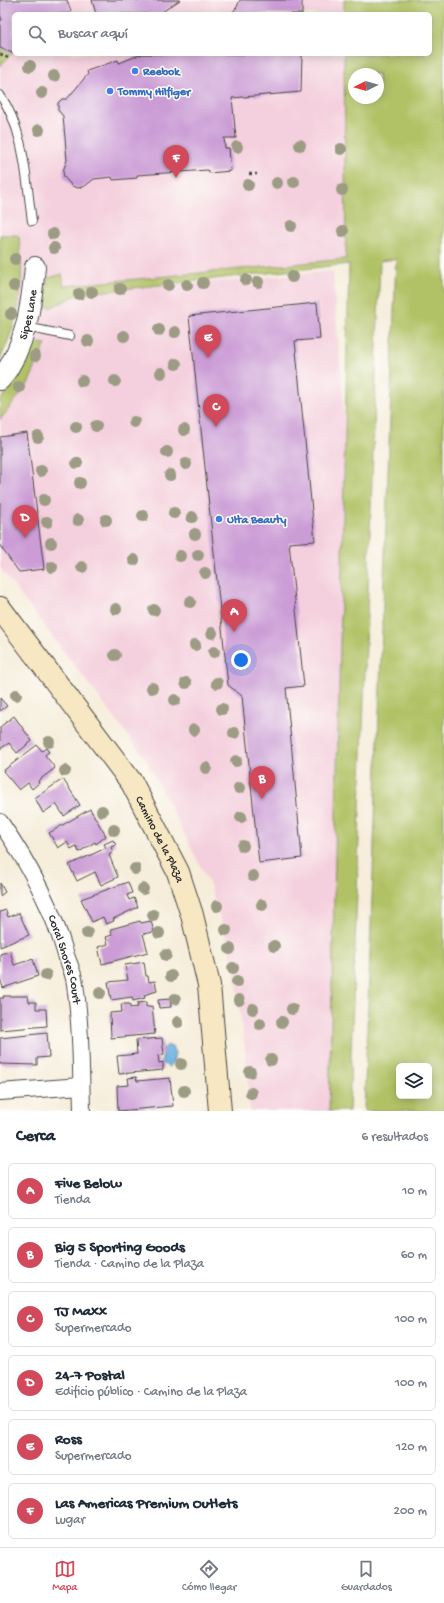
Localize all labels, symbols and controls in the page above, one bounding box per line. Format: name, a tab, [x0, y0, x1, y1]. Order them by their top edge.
search box	[12, 12, 432, 56]
icon: search	[26, 23, 48, 45]
text: Buscar aquí	[58, 25, 128, 43]
marker: Reebok	[130, 66, 140, 76]
place label: Reebok	[142, 66, 181, 80]
north arrow	[348, 68, 384, 104]
marker: Tommy Hilfiger	[105, 86, 115, 96]
place label: Tommy Hilfiger	[117, 86, 192, 100]
pin: F	[163, 145, 189, 178]
street label: Sipes Lane	[17, 288, 42, 342]
pin: E	[195, 325, 221, 358]
pin: C	[203, 394, 229, 427]
pin: D	[12, 505, 38, 538]
marker: Ulta Beauty	[214, 514, 224, 524]
place label: Ulta Beauty	[227, 514, 286, 528]
pin: A	[221, 599, 247, 632]
your location	[231, 650, 251, 670]
pin: B	[249, 766, 275, 799]
street label: Camino de la Plaza	[131, 794, 186, 885]
street label: Coral Shores Court	[44, 913, 82, 1006]
map controls	[396, 1063, 432, 1099]
button: layers	[396, 1063, 432, 1099]
text: Cerca	[16, 1127, 55, 1147]
text: 6 resultados	[362, 1130, 428, 1145]
text: Five Below	[55, 1175, 122, 1193]
text: A	[26, 1184, 34, 1199]
text: 10 m	[402, 1184, 427, 1199]
text: Tienda	[55, 1193, 91, 1208]
text: Big 5 Sporting Goods	[55, 1239, 185, 1257]
text: B	[27, 1248, 33, 1263]
text: 60 m	[401, 1248, 427, 1263]
text: Tienda · Camino de la Plaza	[55, 1257, 204, 1272]
text: TJ Maxx	[55, 1303, 107, 1321]
text: C	[26, 1312, 34, 1327]
text: 100 m	[395, 1312, 427, 1327]
text: Supermercado	[55, 1321, 131, 1336]
text: 24-7 Postal	[55, 1367, 125, 1385]
text: D	[26, 1376, 34, 1391]
text: 100 m	[395, 1376, 427, 1391]
text: Edificio público · Camino de la Plaza	[55, 1385, 247, 1400]
text: Ross	[55, 1431, 82, 1449]
text: E	[26, 1440, 34, 1455]
text: 120 m	[396, 1440, 427, 1455]
text: Supermercado	[55, 1449, 131, 1464]
text: Las Americas Premium Outlets	[55, 1495, 238, 1513]
text: F	[27, 1504, 33, 1519]
text: 200 m	[394, 1504, 427, 1519]
text: Lugar	[55, 1513, 85, 1528]
tab: Mapa	[52, 1558, 77, 1594]
tab: Cómo llegar	[182, 1558, 236, 1594]
tab: Guardados	[341, 1558, 392, 1594]

